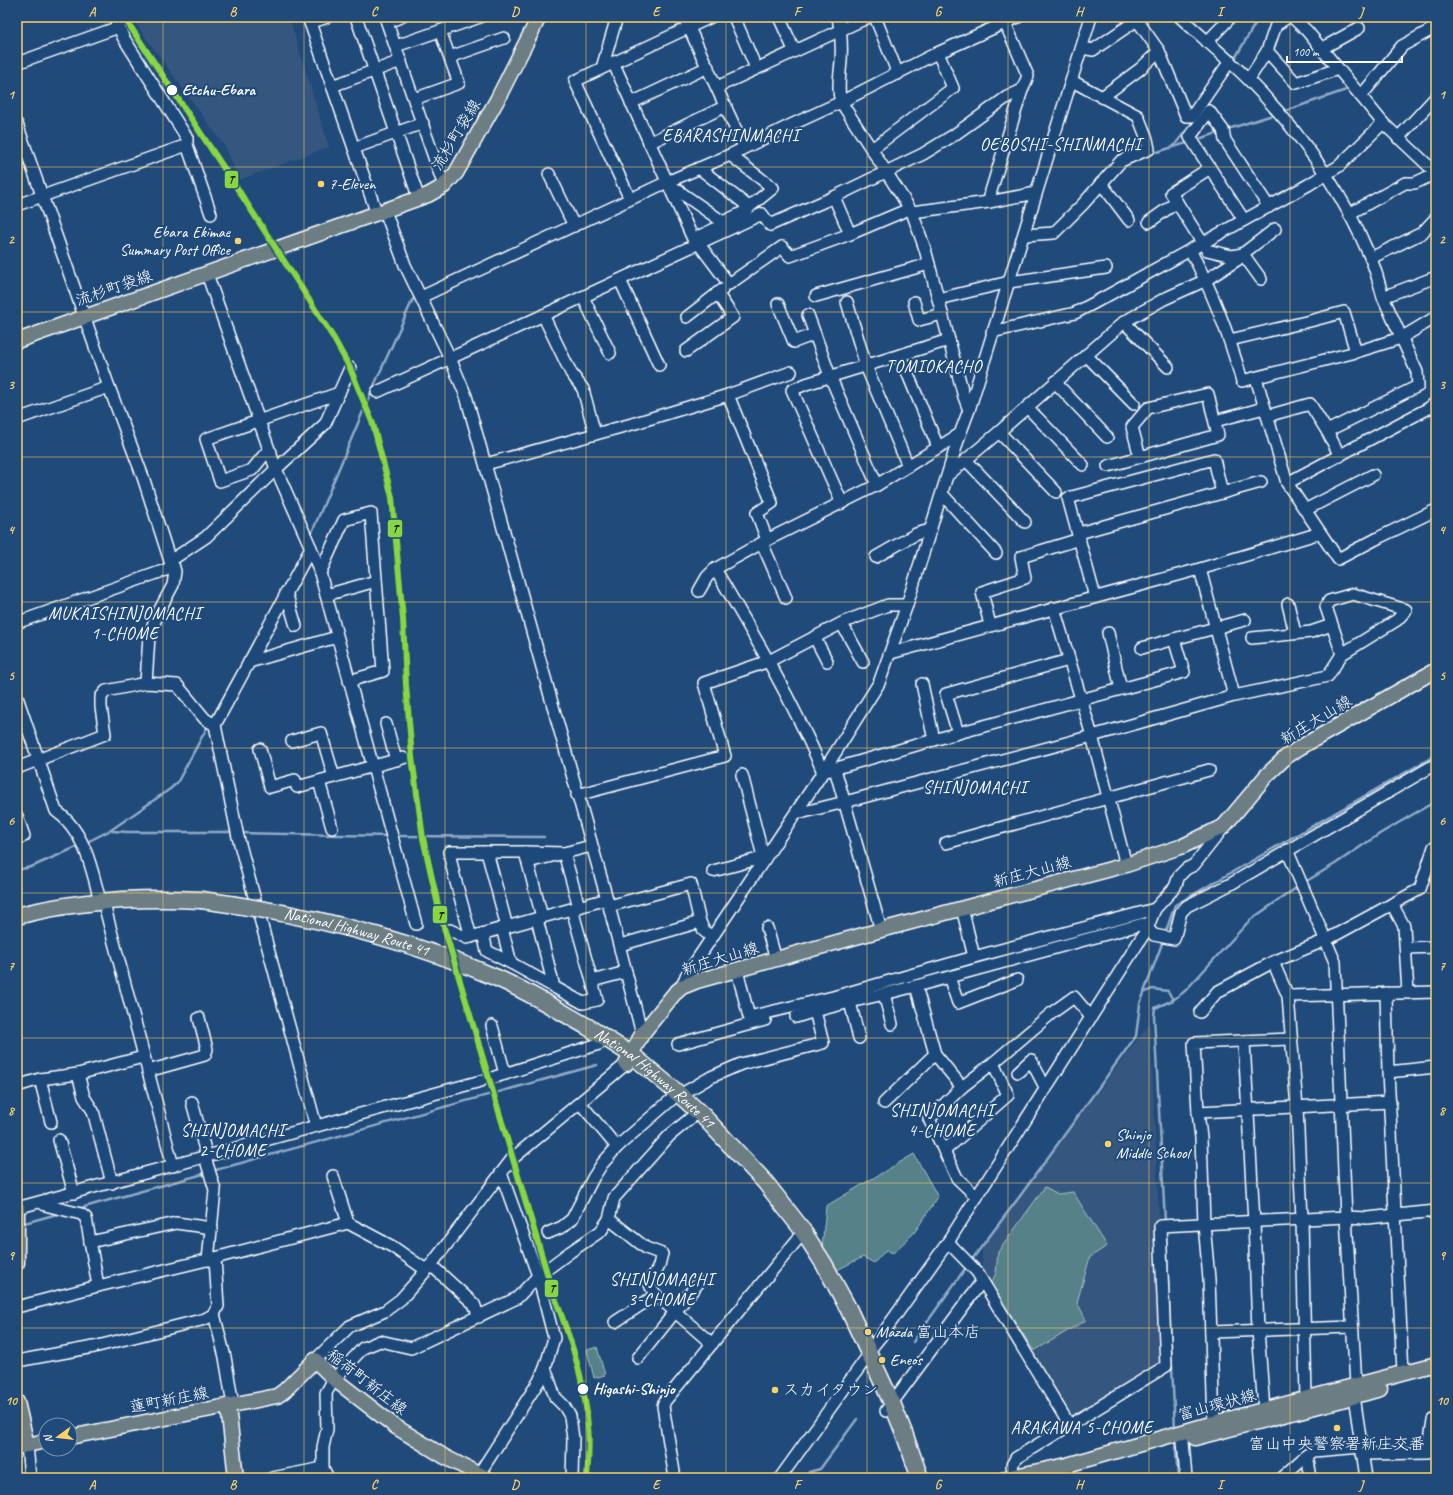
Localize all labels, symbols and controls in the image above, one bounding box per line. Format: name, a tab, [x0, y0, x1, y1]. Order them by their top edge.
text: A	[89, 4, 97, 20]
text: B	[230, 4, 238, 20]
text: C	[371, 4, 379, 20]
text: D	[511, 4, 520, 20]
text: E	[653, 4, 662, 20]
text: F	[794, 4, 803, 20]
text: G	[935, 4, 943, 20]
text: H	[1075, 4, 1085, 20]
text: I	[1217, 4, 1226, 20]
text: J	[1358, 4, 1365, 20]
scale bar	[1287, 38, 1402, 64]
text: 100 m	[1293, 44, 1320, 60]
place label: Etchu-Ebara	[182, 80, 257, 100]
marker: Etchu-Ebara	[165, 83, 179, 97]
text: 1	[8, 87, 16, 103]
text: 1	[1439, 87, 1447, 103]
street label: 流杉町袋線	[427, 96, 485, 174]
district label: EBARASHINMACHI	[663, 125, 803, 146]
district label: OEBOSHI-SHINMACHI	[980, 134, 1145, 155]
line badge: T	[224, 170, 239, 189]
text: T	[228, 172, 236, 186]
place label: 7-Eleven	[329, 174, 376, 194]
marker: 7-Eleven	[316, 179, 326, 189]
place label: Ebara Ekimae Summary Post Office	[120, 222, 232, 260]
text: 2	[8, 232, 15, 248]
text: 2	[1439, 232, 1446, 248]
marker: Ebara Ekimae Summary Post Office	[233, 236, 243, 246]
street label: 流杉町袋線	[73, 266, 155, 310]
district label: TOMIOKACHO	[886, 356, 984, 377]
text: 3	[8, 377, 15, 393]
text: 3	[1439, 377, 1446, 393]
line badge: T	[387, 519, 403, 538]
text: T	[392, 521, 400, 535]
text: 4	[8, 522, 16, 538]
text: 4	[1439, 522, 1447, 538]
district label: MUKAISHINJOMACHI 1-CHOME	[48, 603, 205, 644]
text: 5	[8, 668, 15, 684]
text: 5	[1439, 668, 1446, 684]
street label: 新庄大山線	[1277, 691, 1355, 749]
district label: SHINJOMACHI	[923, 777, 1030, 798]
text: 6	[8, 813, 15, 829]
text: 6	[1439, 813, 1446, 829]
street label: 新庄大山線	[991, 852, 1073, 892]
street label: National Highway Route 41	[282, 904, 432, 961]
line badge: T	[432, 905, 448, 924]
text: T	[437, 908, 445, 922]
street label: 新庄大山線	[679, 938, 761, 980]
text: 7	[8, 958, 15, 974]
text: 7	[1439, 958, 1446, 974]
street label: National Highway Route 41	[591, 1024, 720, 1133]
district label: SHINJOMACHI 4-CHOME	[890, 1100, 997, 1141]
text: 8	[8, 1103, 16, 1119]
text: 8	[1439, 1103, 1447, 1119]
district label: SHINJOMACHI 2-CHOME	[181, 1120, 288, 1161]
place label: Shinjo Middle School	[1116, 1125, 1193, 1163]
marker: Shinjo Middle School	[1103, 1139, 1113, 1149]
text: 9	[8, 1248, 15, 1264]
text: 9	[1439, 1248, 1446, 1264]
district label: SHINJOMACHI 3-CHOME	[610, 1269, 717, 1310]
line badge: T	[544, 1279, 559, 1298]
text: T	[549, 1281, 557, 1295]
place label: Mazda 富山本店	[876, 1322, 980, 1342]
marker: Mazda 富山本店	[863, 1327, 873, 1337]
street label: 稲荷町新庄線	[323, 1345, 411, 1419]
place label: Eneos	[890, 1350, 924, 1370]
marker: Eneos	[877, 1355, 887, 1365]
place label: Higashi-Shinjo	[593, 1379, 677, 1399]
place label: スカイタウン	[783, 1380, 878, 1400]
marker: Higashi-Shinjo	[576, 1382, 590, 1396]
street label: 蓮町新庄線	[128, 1383, 210, 1417]
marker: スカイタウン	[770, 1385, 780, 1395]
street label: 富山環状線	[1176, 1385, 1258, 1425]
text: 10	[5, 1393, 18, 1409]
text: 10	[1436, 1393, 1449, 1409]
north arrow	[38, 1417, 78, 1457]
district label: ARAKAWA 5-CHOME	[1011, 1417, 1154, 1438]
marker: 富山中央警察署新庄交番	[1332, 1423, 1342, 1433]
text: N	[40, 1432, 56, 1445]
place label: 富山中央警察署新庄交番	[1249, 1434, 1425, 1454]
text: A	[89, 1477, 97, 1493]
text: B	[230, 1477, 238, 1493]
text: C	[371, 1477, 379, 1493]
text: D	[511, 1477, 520, 1493]
text: E	[653, 1477, 662, 1493]
text: F	[794, 1477, 803, 1493]
text: G	[935, 1477, 943, 1493]
text: H	[1075, 1477, 1085, 1493]
text: I	[1217, 1477, 1226, 1493]
text: J	[1358, 1477, 1365, 1493]

